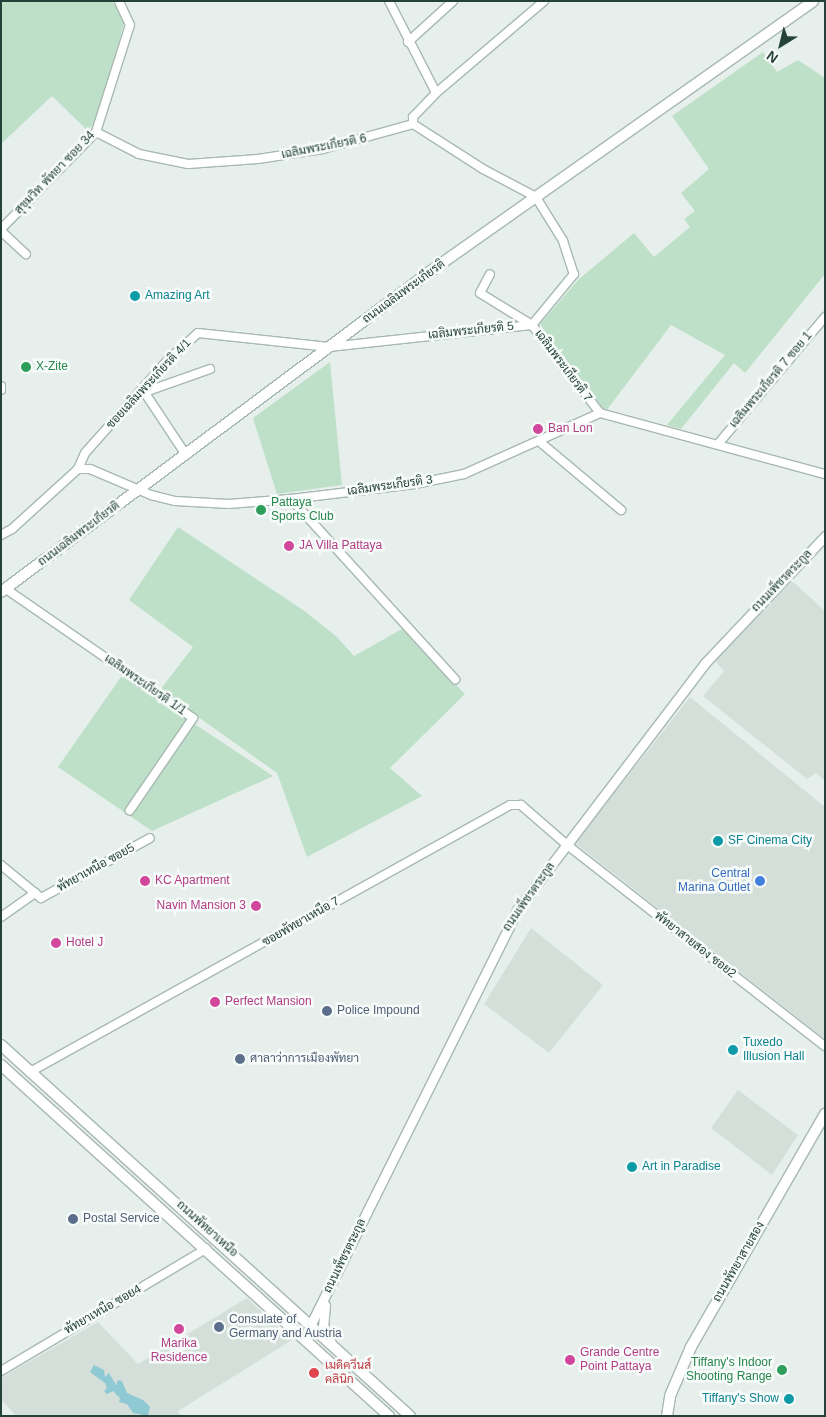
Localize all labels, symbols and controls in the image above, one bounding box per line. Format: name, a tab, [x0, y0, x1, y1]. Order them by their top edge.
north arrow	[756, 20, 806, 70]
text: N	[763, 48, 781, 67]
street label: สุขุมวิท พัทยา ซอย 34	[12, 129, 98, 217]
street label: เฉลิมพระเกียรติ 6	[280, 132, 368, 162]
street label: ถนนเฉลิมพระเกียรติ	[360, 257, 448, 327]
place label: Amazing Art	[145, 289, 210, 303]
marker: Amazing Art	[129, 290, 141, 302]
street label: เฉลิมพระเกียรติ 5	[427, 319, 515, 343]
street label: เฉลิมพระเกียรติ 7	[531, 327, 595, 405]
street label: เฉลิมพระเกียรติ 7 ซอย 1	[727, 329, 815, 431]
street label: ซอยเฉลิมพระเกียรติ 4/1	[104, 336, 194, 432]
place label: X-Zite	[36, 360, 68, 374]
marker: X-Zite	[20, 361, 32, 373]
place label: Ban Lon	[548, 422, 593, 436]
marker: Ban Lon	[532, 423, 544, 435]
street label: เฉลิมพระเกียรติ 3	[346, 473, 434, 499]
place label: Pattaya Sports Club	[271, 496, 334, 524]
street label: ถนนเฉลิมพระเกียรติ	[35, 499, 123, 569]
marker: Pattaya Sports Club	[255, 504, 267, 516]
place label: JA Villa Pattaya	[299, 539, 383, 553]
marker: JA Villa Pattaya	[283, 540, 295, 552]
street label: ถนนเพ็ชรตระกูล	[749, 547, 815, 615]
street label: เฉลิมพระเกียรติ 1/1	[101, 651, 189, 719]
place label: SF Cinema City	[728, 834, 812, 848]
marker: SF Cinema City	[712, 835, 724, 847]
street label: พัทยาเหนือ ซอย5	[55, 841, 137, 895]
street label: ถนนเพ็ชรตระกูล	[500, 860, 558, 934]
place label: Central Marina Outlet	[678, 867, 750, 895]
place label: KC Apartment	[155, 874, 230, 888]
marker: KC Apartment	[139, 875, 151, 887]
marker: Central Marina Outlet	[754, 875, 766, 887]
street label: ซอยพัทยาเหนือ 7	[260, 894, 342, 950]
place label: Navin Mansion 3	[157, 899, 246, 913]
marker: Navin Mansion 3	[250, 900, 262, 912]
street label: พัทยาสายสอง ซอย2	[651, 909, 739, 981]
place label: Hotel J	[66, 936, 103, 950]
marker: Hotel J	[50, 937, 62, 949]
place label: Perfect Mansion	[225, 995, 312, 1009]
marker: Perfect Mansion	[209, 996, 221, 1008]
place label: Police Impound	[337, 1004, 420, 1018]
marker: Police Impound	[321, 1005, 333, 1017]
place label: Tuxedo Illusion Hall	[743, 1036, 804, 1064]
marker: Tuxedo Illusion Hall	[727, 1044, 739, 1056]
place label: ศาลาว่าการเมืองพัทยา	[250, 1052, 359, 1066]
marker: ศาลาว่าการเมืองพัทยา	[234, 1053, 246, 1065]
place label: Art in Paradise	[642, 1160, 721, 1174]
marker: Art in Paradise	[626, 1161, 638, 1173]
street label: ถนนพัทยาเหนือ	[173, 1198, 241, 1260]
place label: Postal Service	[83, 1212, 160, 1226]
marker: Postal Service	[67, 1213, 79, 1225]
street label: ถนนเพ็ชรตระกูล	[321, 1216, 369, 1296]
street label: ถนนพัทยาสายสอง	[710, 1219, 768, 1305]
street label: พัทยาเหนือ ซอย4	[62, 1282, 144, 1338]
place label: Consulate of Germany and Austria	[229, 1313, 342, 1341]
marker: Consulate of Germany and Austria	[213, 1321, 225, 1333]
marker: Marika Residence	[173, 1323, 185, 1335]
place label: Marika Residence	[151, 1337, 207, 1365]
place label: Grande Centre Point Pattaya	[580, 1346, 659, 1374]
marker: Grande Centre Point Pattaya	[564, 1354, 576, 1366]
place label: Tiffany's Indoor Shooting Range	[686, 1356, 772, 1384]
place label: เมดิควีนส์ คลินิก	[325, 1359, 371, 1387]
marker: Tiffany's Indoor Shooting Range	[776, 1364, 788, 1376]
marker: เมดิควีนส์ คลินิก	[307, 1366, 321, 1380]
place label: Tiffany's Show	[702, 1392, 779, 1406]
marker: Tiffany's Show	[783, 1393, 795, 1405]

